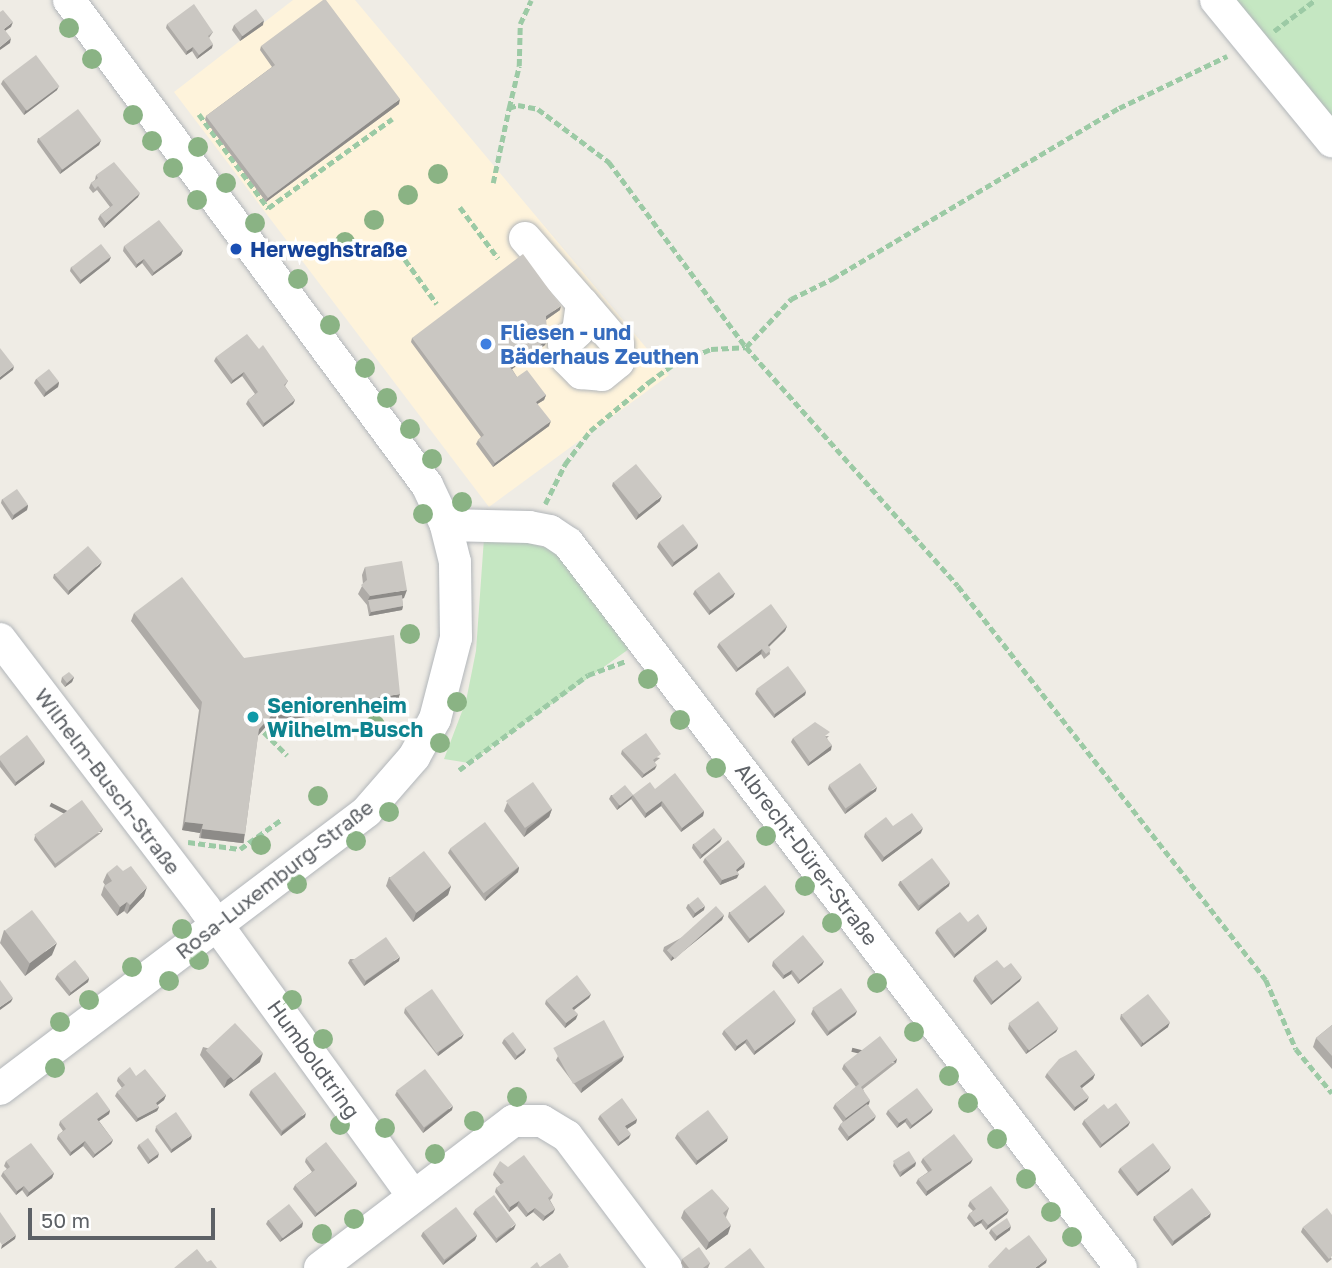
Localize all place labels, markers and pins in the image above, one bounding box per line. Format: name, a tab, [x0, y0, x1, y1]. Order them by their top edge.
place label: Herweghstraße	[250, 236, 407, 262]
marker: Herweghstraße	[228, 241, 244, 257]
place label: Fliesen - und Bäderhaus Zeuthen	[500, 319, 699, 369]
marker: Fliesen - und Bäderhaus Zeuthen	[478, 336, 494, 352]
place label: Seniorenheim Wilhelm-Busch	[267, 692, 423, 742]
marker: Seniorenheim Wilhelm-Busch	[245, 709, 261, 725]

